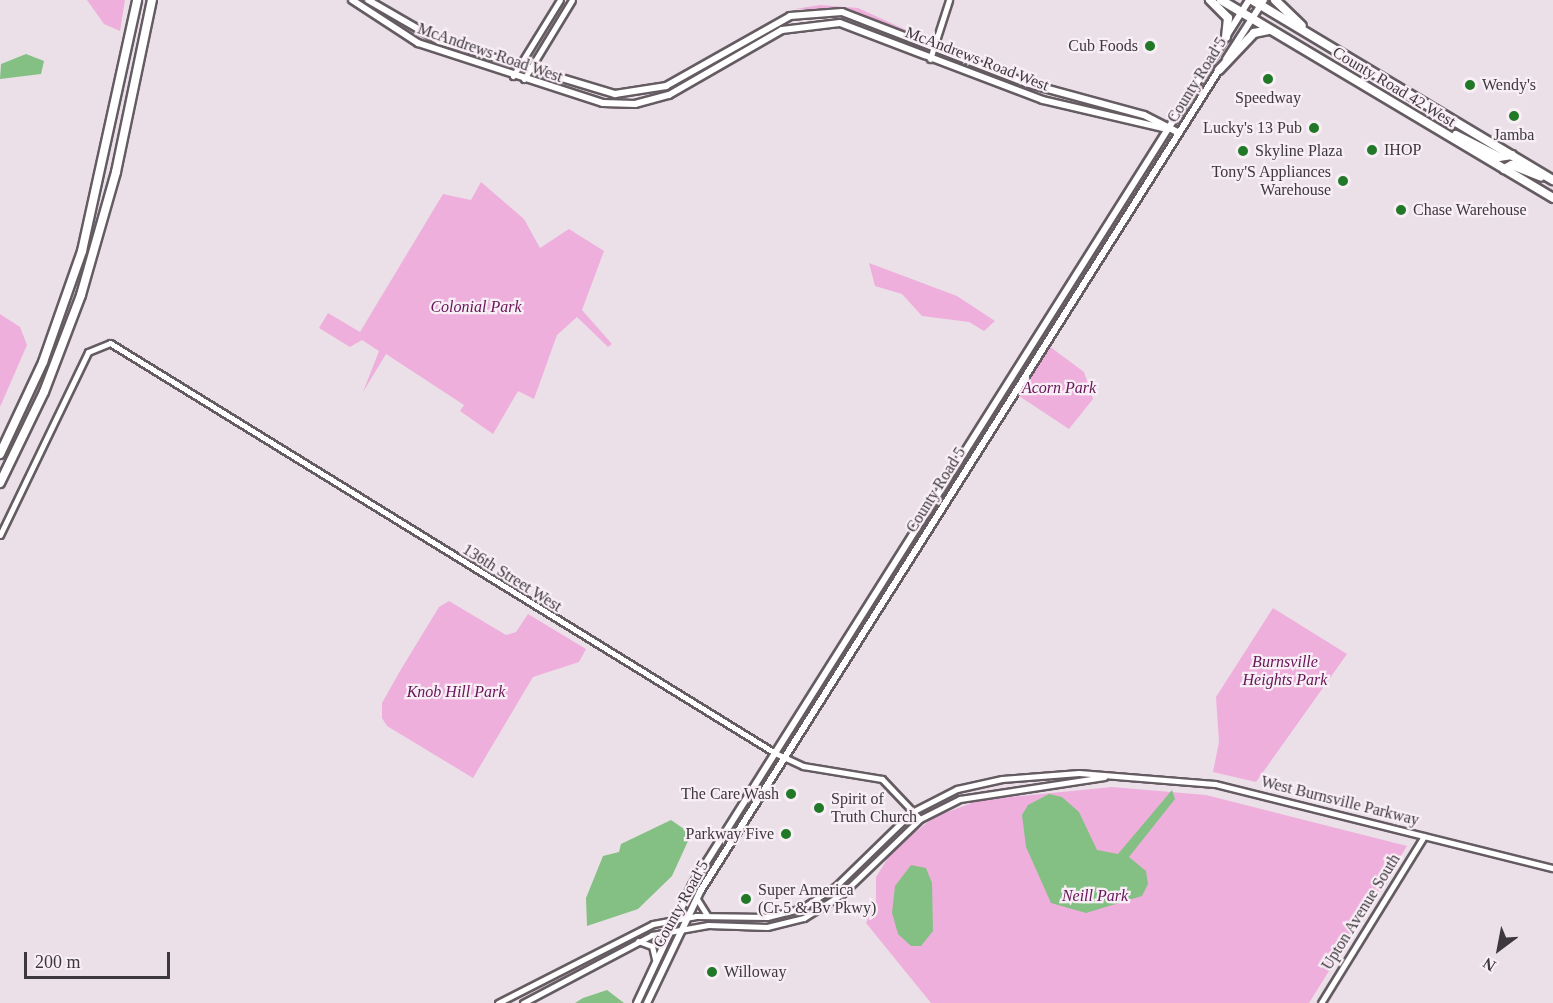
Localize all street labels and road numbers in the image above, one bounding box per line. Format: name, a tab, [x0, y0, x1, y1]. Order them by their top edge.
street label: McAndrews Road West	[415, 19, 565, 87]
street label: McAndrews Road West	[902, 23, 1052, 95]
street label: County Road 5	[1163, 34, 1231, 126]
street label: County Road 42 West	[1329, 43, 1459, 131]
street label: County Road 5	[902, 444, 970, 536]
street label: 136th Street West	[459, 540, 565, 616]
street label: West Burnsville Parkway	[1259, 772, 1421, 830]
street label: Upton Avenue South	[1317, 850, 1405, 974]
street label: County Road 5	[649, 857, 713, 951]

